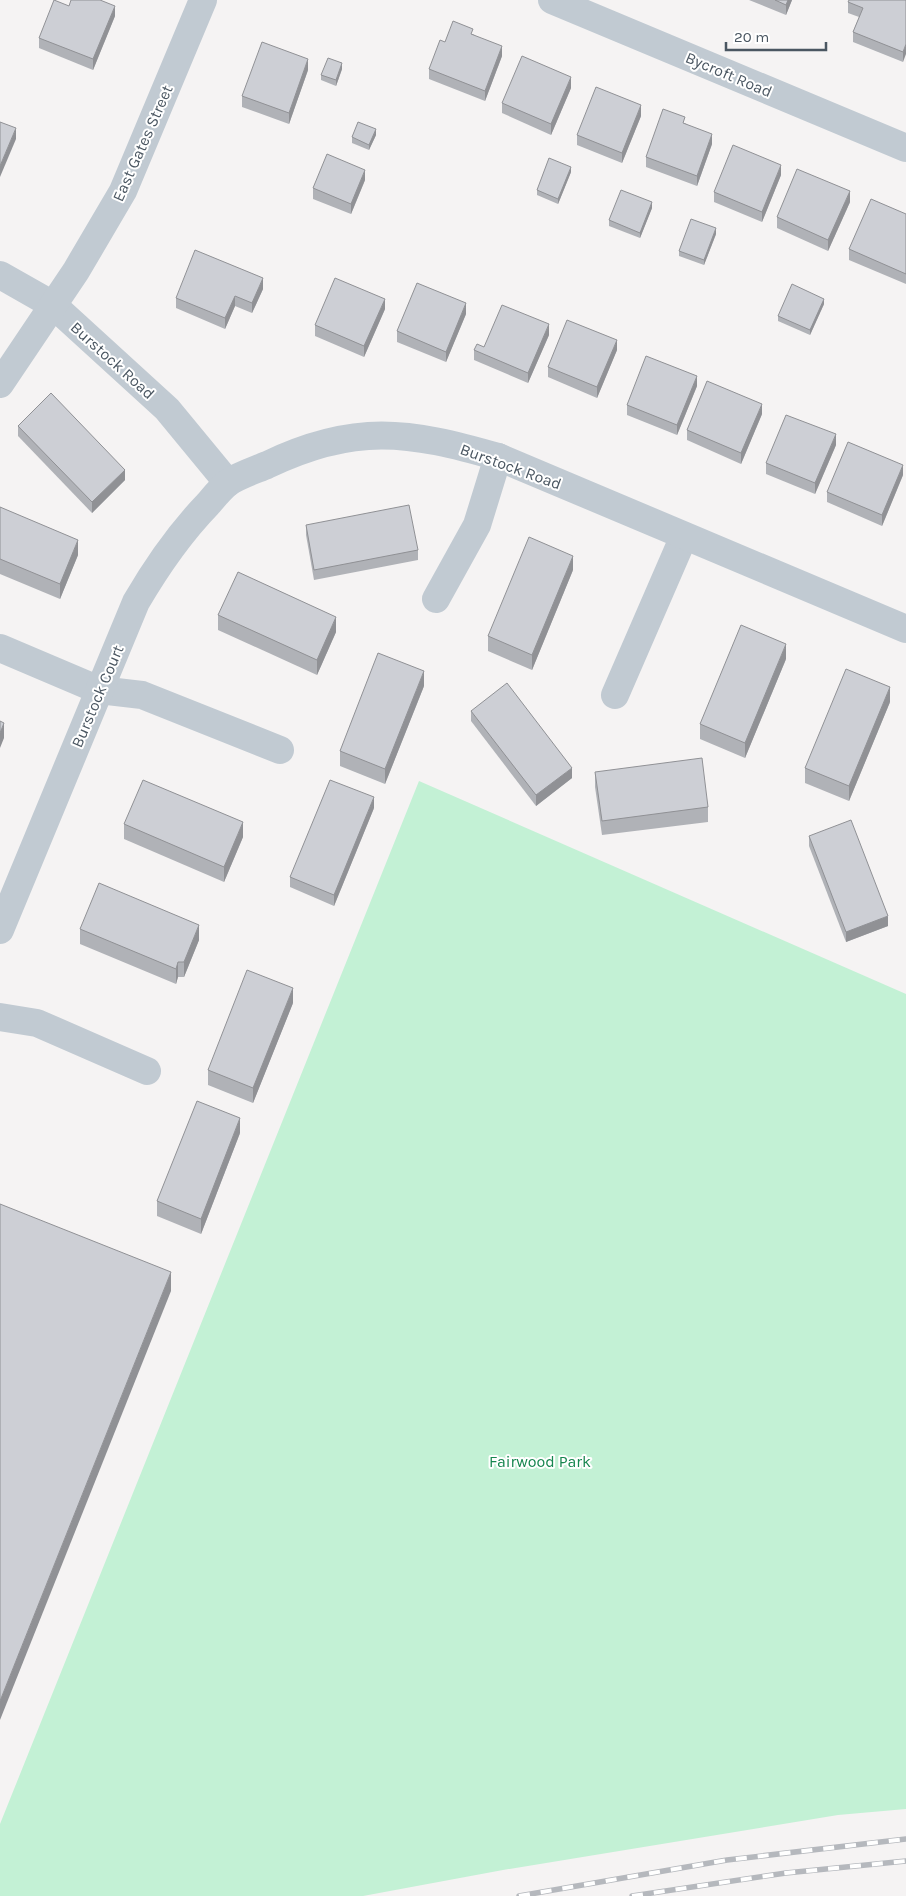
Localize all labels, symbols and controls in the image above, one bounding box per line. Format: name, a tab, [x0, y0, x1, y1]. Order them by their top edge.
scale bar	[726, 20, 826, 52]
text: 20 m	[734, 28, 769, 46]
street label: Bycroft Road	[683, 48, 775, 101]
street label: East Gates Street	[108, 82, 177, 204]
street label: Burstock Road	[67, 318, 159, 403]
street label: Burstock Road	[458, 439, 564, 494]
street label: Burstock Court	[67, 642, 128, 750]
park label: Fairwood Park	[489, 1452, 591, 1471]

